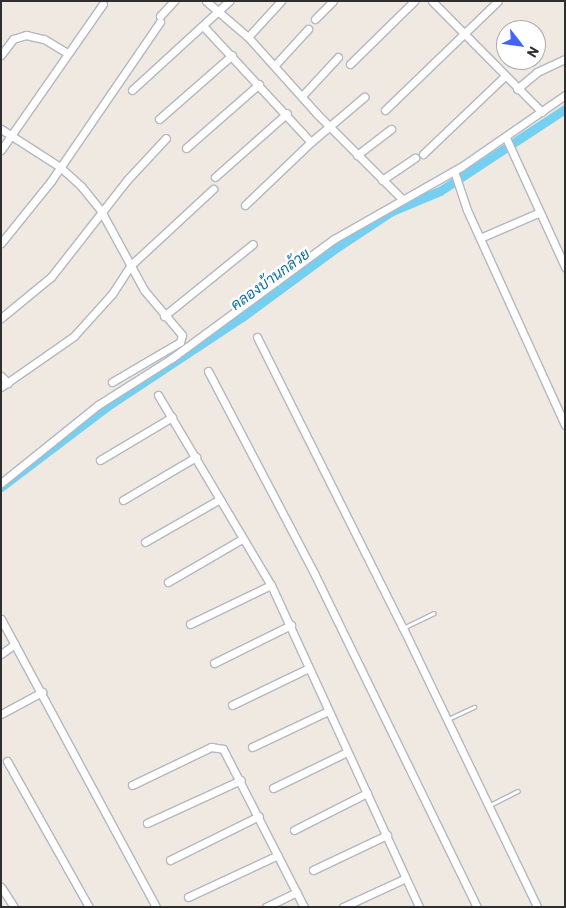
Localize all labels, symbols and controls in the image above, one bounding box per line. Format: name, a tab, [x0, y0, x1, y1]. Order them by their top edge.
north arrow	[496, 20, 546, 70]
text: N	[524, 44, 543, 61]
water label: คลองบ้านกล้วย	[227, 244, 313, 314]

